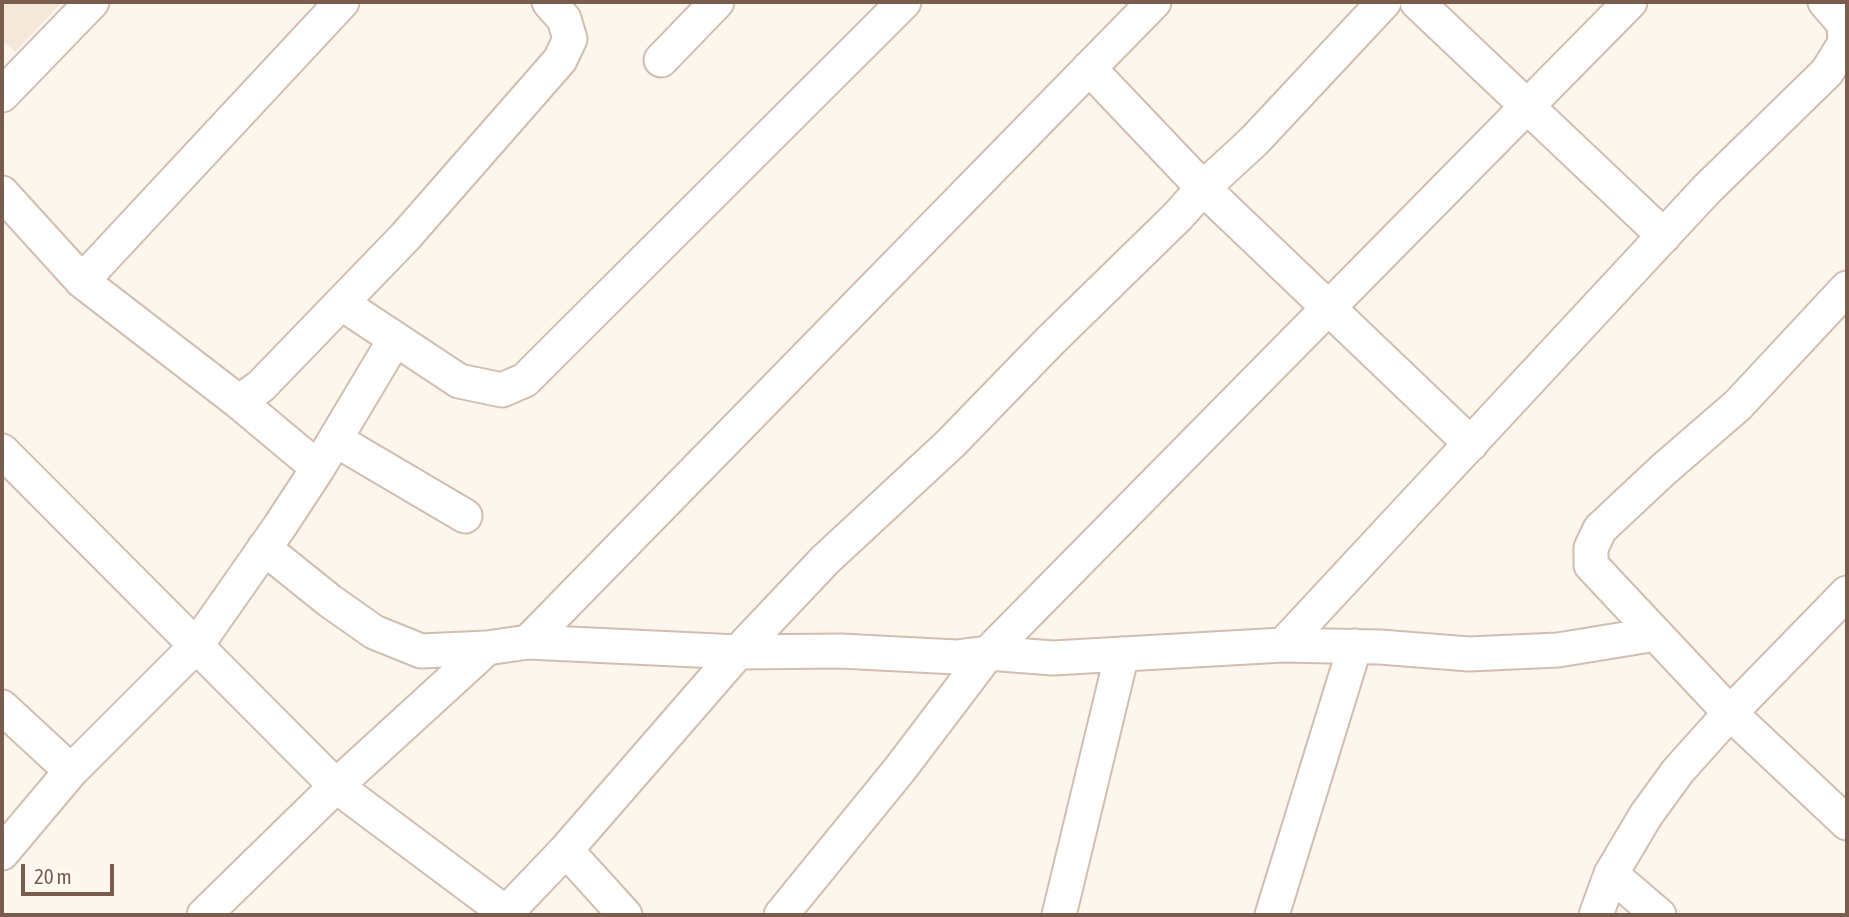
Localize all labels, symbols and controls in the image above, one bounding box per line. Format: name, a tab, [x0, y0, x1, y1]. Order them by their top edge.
scale bar	[24, 850, 117, 894]
text: 20 m	[34, 864, 72, 888]

